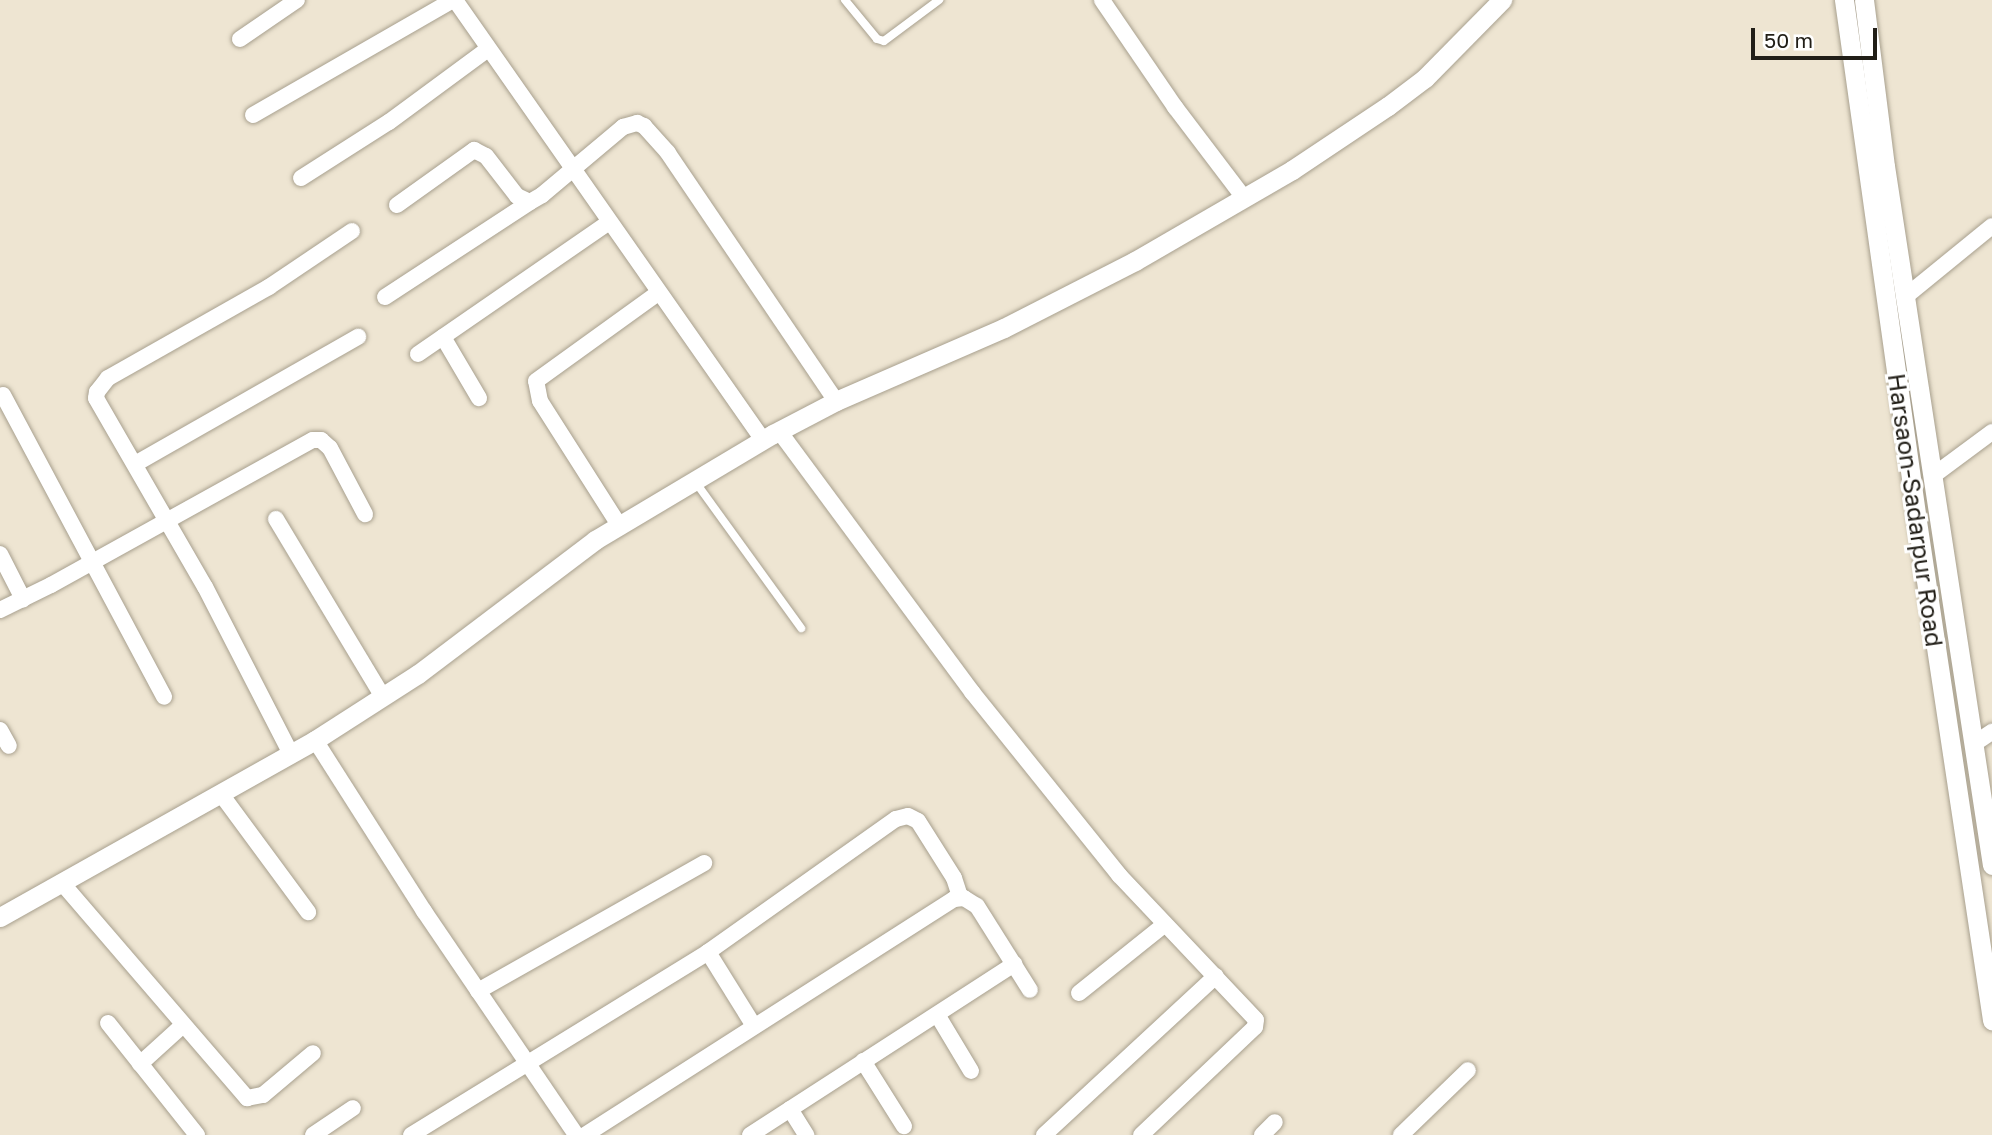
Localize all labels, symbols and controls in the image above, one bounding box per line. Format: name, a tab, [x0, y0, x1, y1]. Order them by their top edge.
scale bar	[1754, 14, 1880, 58]
text: 50 m	[1764, 27, 1813, 53]
street label: Harsaon-Sadarpur Road	[1883, 371, 1949, 649]

